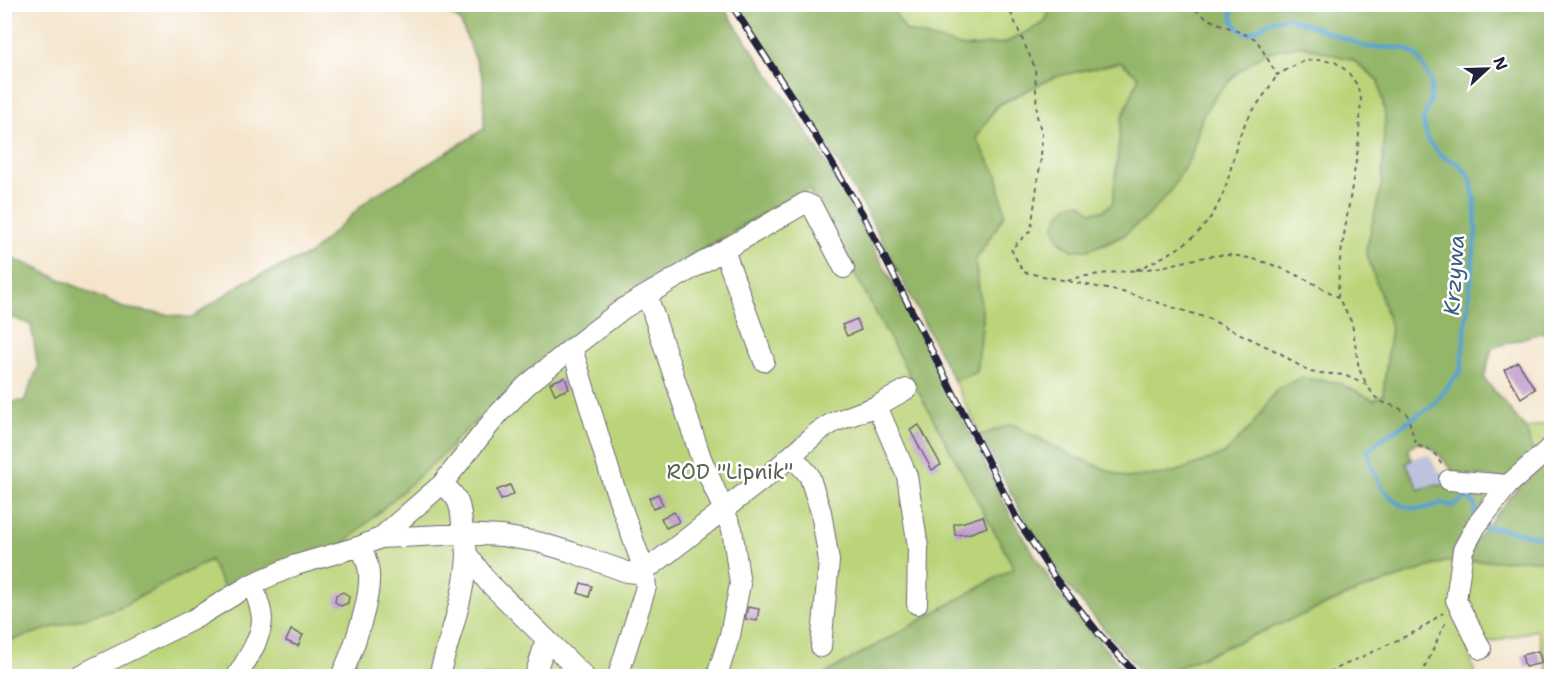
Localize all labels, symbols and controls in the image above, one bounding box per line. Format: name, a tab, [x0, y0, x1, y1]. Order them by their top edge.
north arrow	[1457, 39, 1517, 99]
text: N	[1488, 54, 1513, 73]
water label: Krzywa	[1437, 234, 1471, 316]
park label: ROD "Lipnik"	[667, 458, 793, 486]

